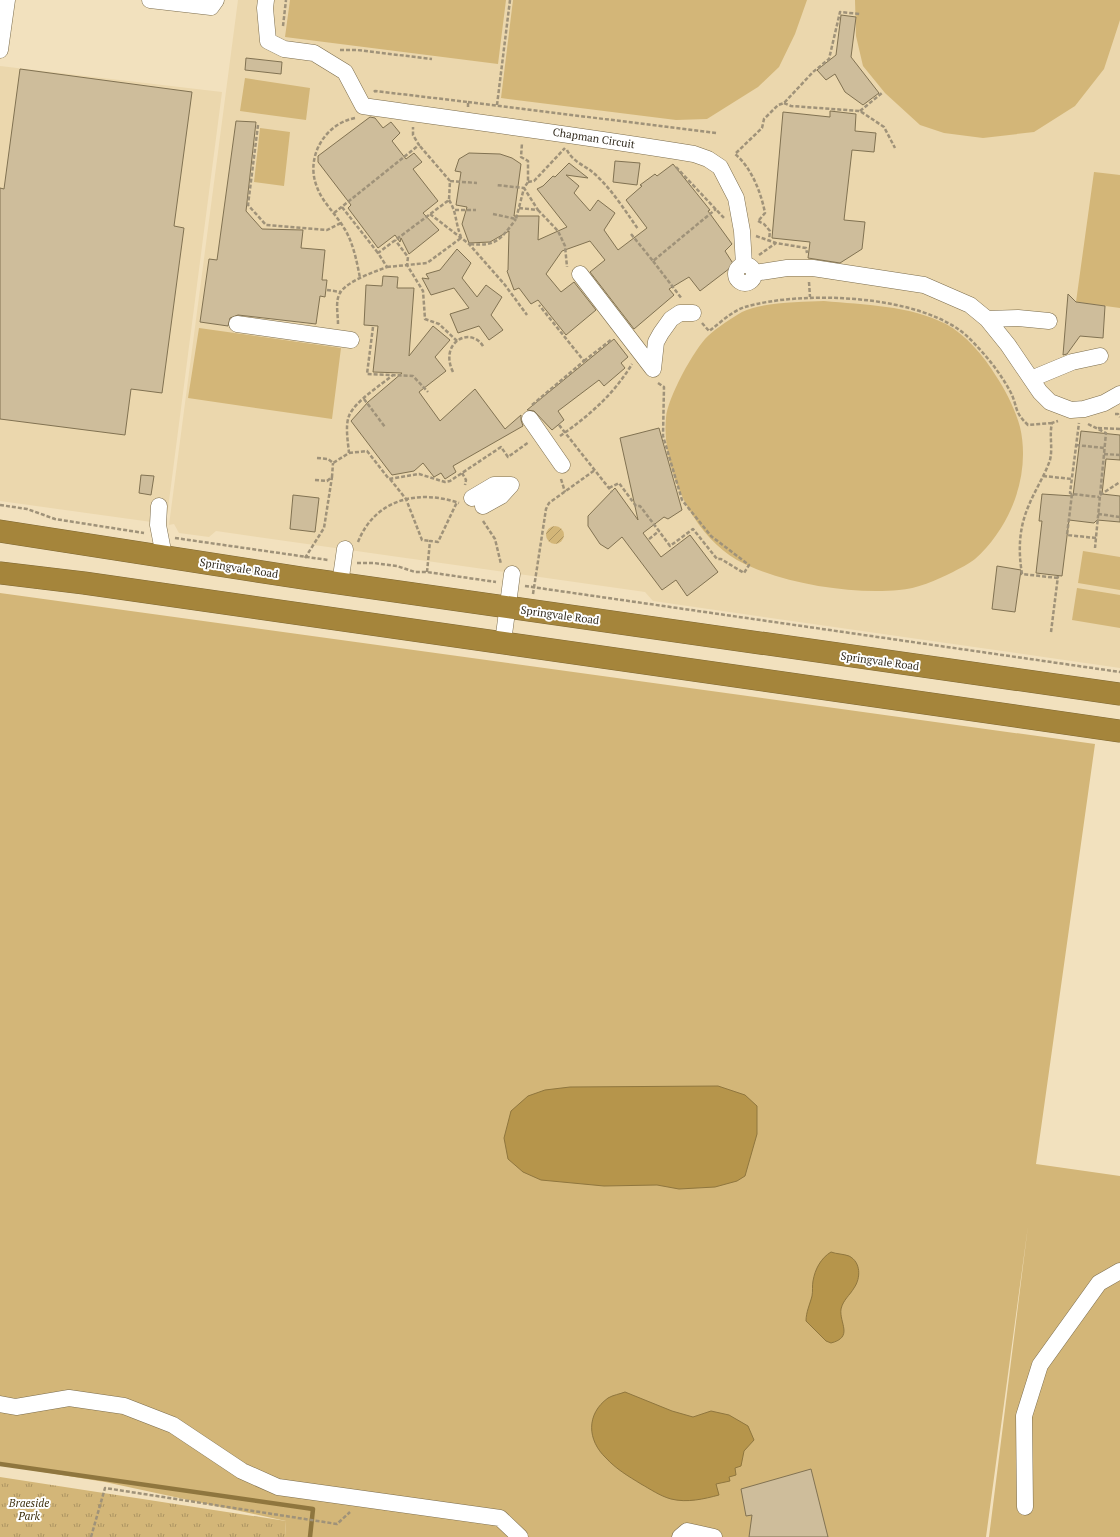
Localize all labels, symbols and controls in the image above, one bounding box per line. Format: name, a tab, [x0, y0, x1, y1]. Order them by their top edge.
street label: Chapman Circuit	[552, 125, 636, 151]
street label: Springvale Road	[199, 555, 279, 581]
street label: Springvale Road	[520, 603, 600, 627]
street label: Springvale Road	[840, 649, 920, 673]
park label: Braeside Park	[8, 1496, 49, 1523]

